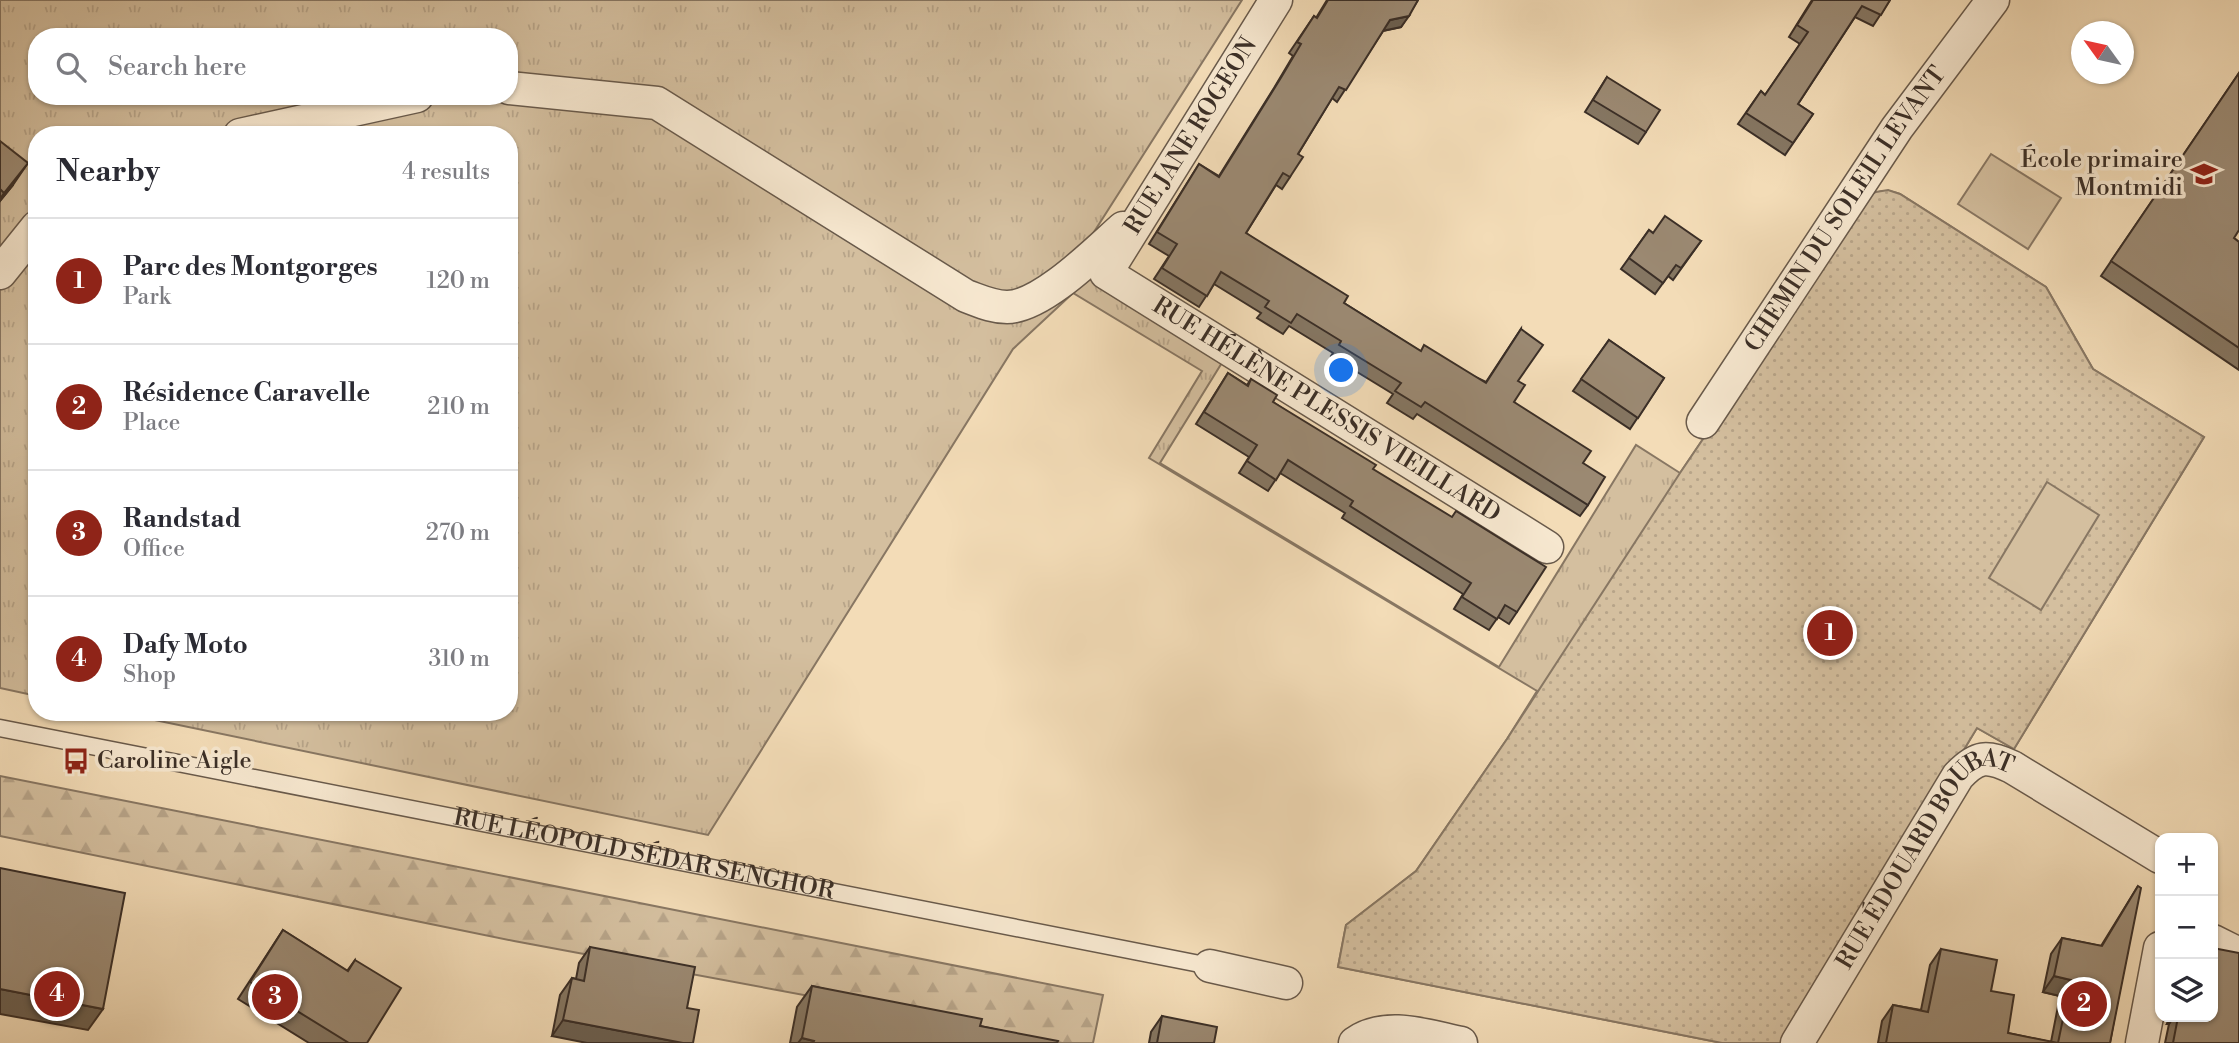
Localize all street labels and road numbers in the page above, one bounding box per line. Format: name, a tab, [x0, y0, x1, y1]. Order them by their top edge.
street label: RUE JANE ROGEON	[1118, 32, 1264, 240]
street label: CHEMIN DU SOLEIL LEVANT	[1738, 61, 1953, 358]
street label: RUE HÉLÈNE PLESSIS VIEILLARD	[1147, 291, 1506, 529]
street label: RUE ÉDOUARD BOUBAT	[1830, 744, 2019, 975]
street label: RUE LÉOPOLD SÉDAR SENGHOR	[451, 803, 838, 907]

